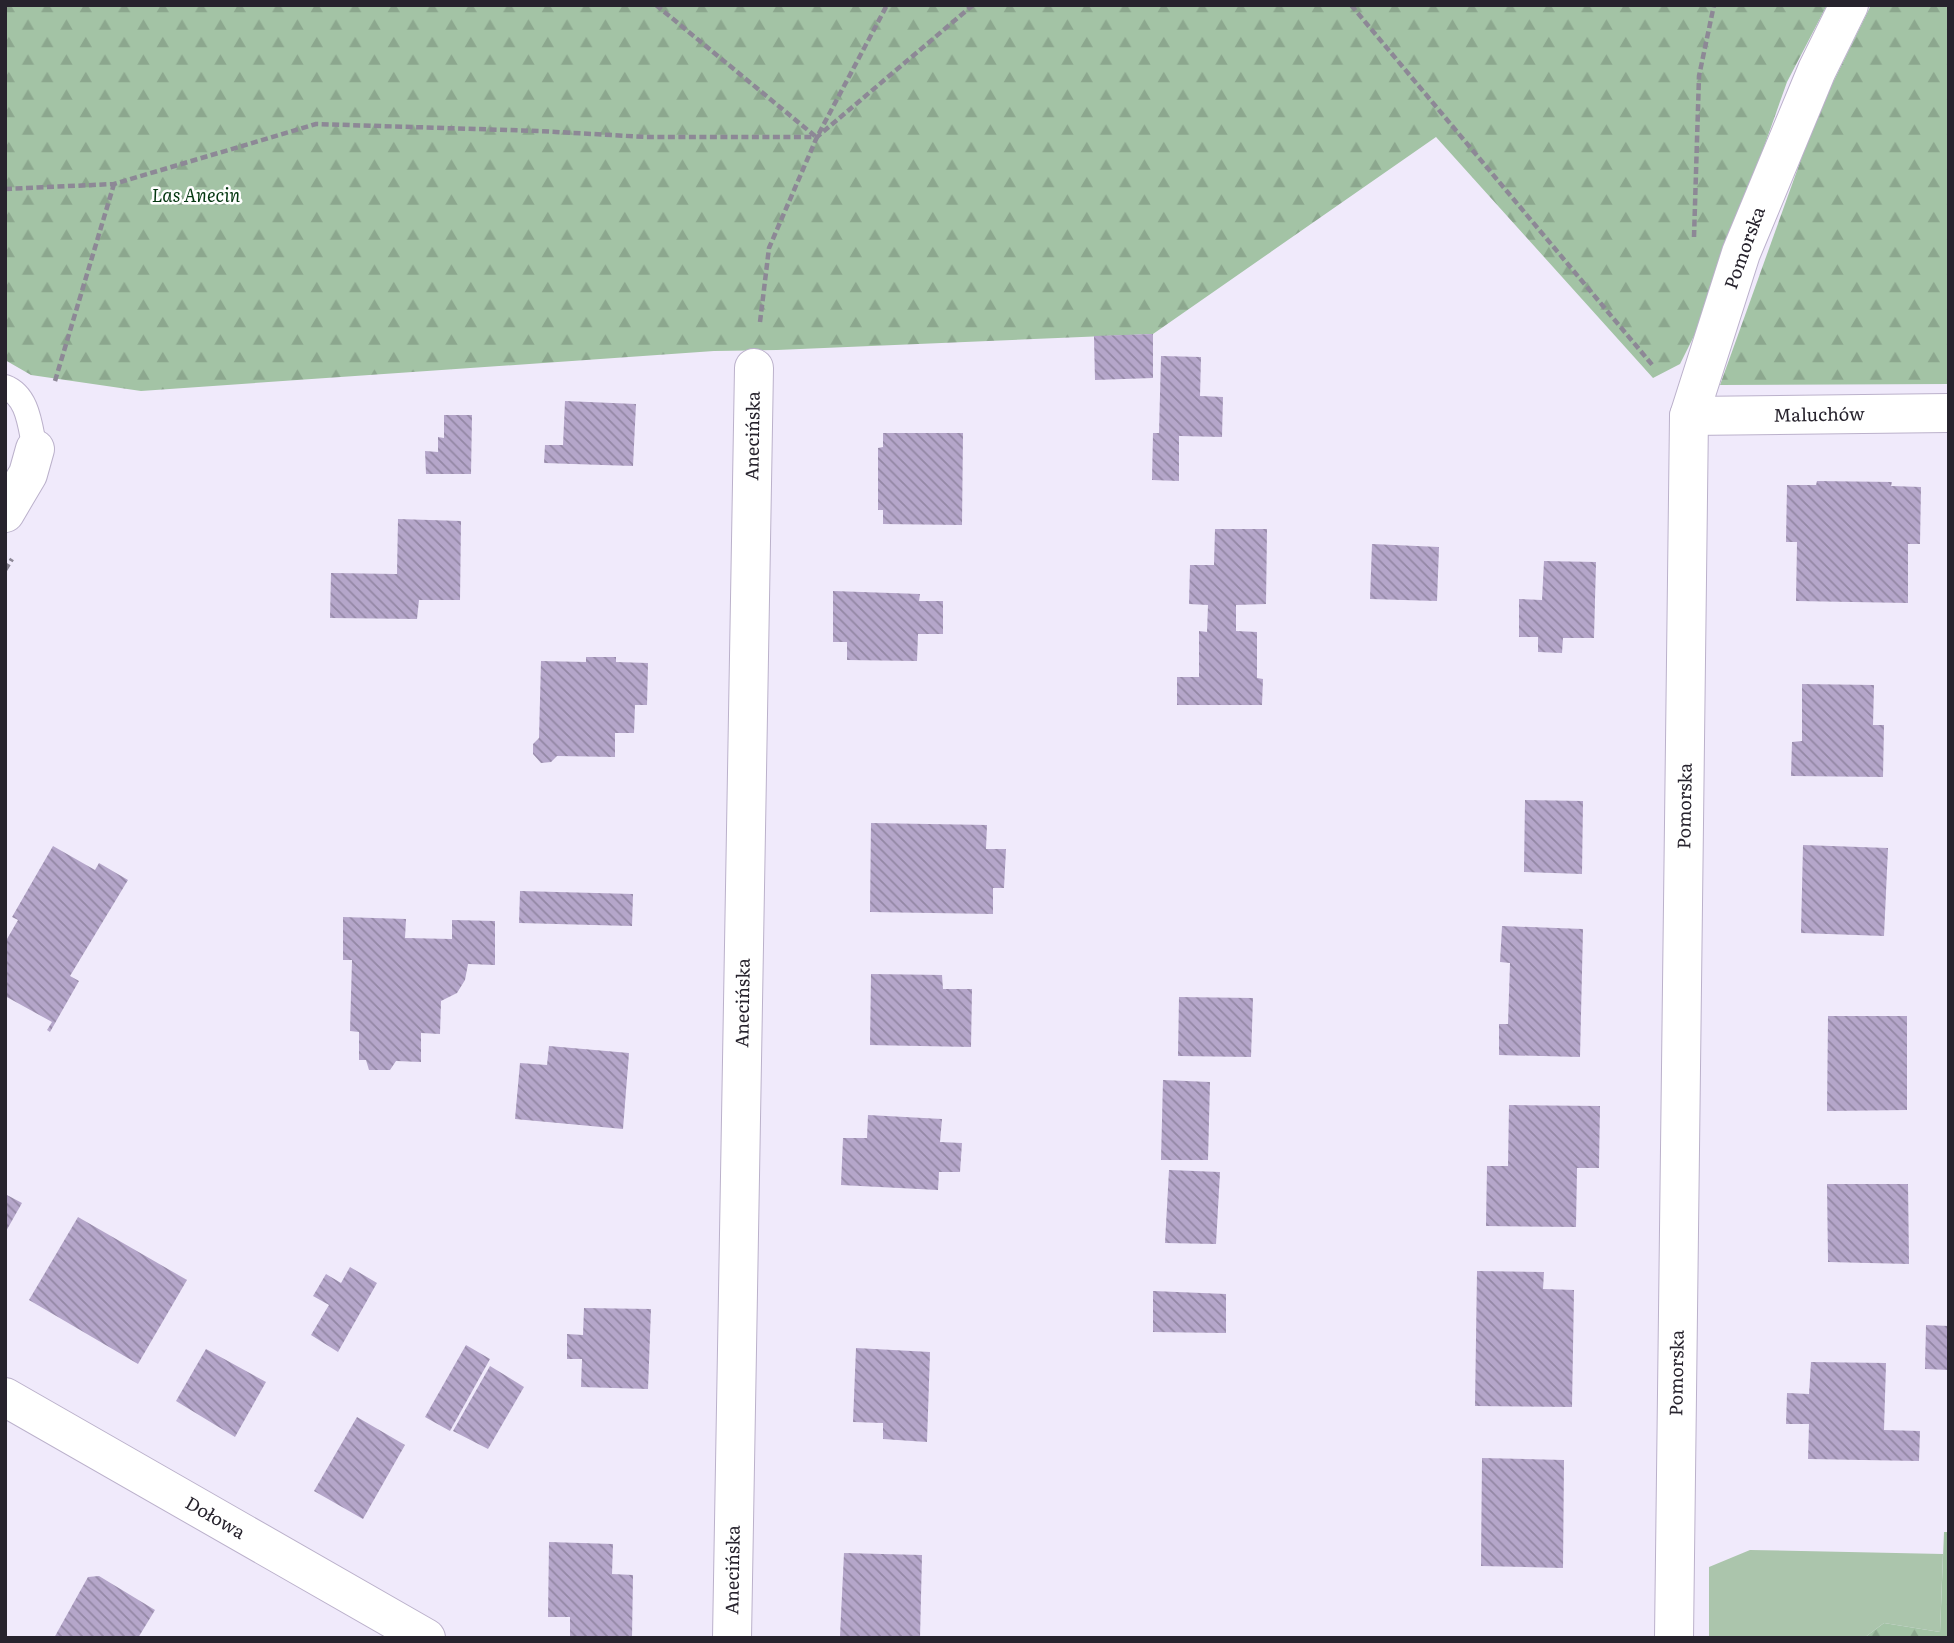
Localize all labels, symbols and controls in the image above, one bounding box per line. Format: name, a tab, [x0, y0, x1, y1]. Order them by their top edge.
park label: Las Anecin	[152, 181, 241, 208]
street label: Pomorska	[1716, 202, 1771, 293]
street label: Anecińska	[737, 391, 766, 481]
street label: Maluchów	[1773, 399, 1865, 428]
street label: Pomorska	[1669, 762, 1698, 849]
street label: Anecińska	[727, 958, 756, 1048]
street label: Pomorska	[1661, 1329, 1690, 1416]
street label: Dołowa	[181, 1489, 251, 1545]
street label: Anecińska	[717, 1525, 746, 1615]

